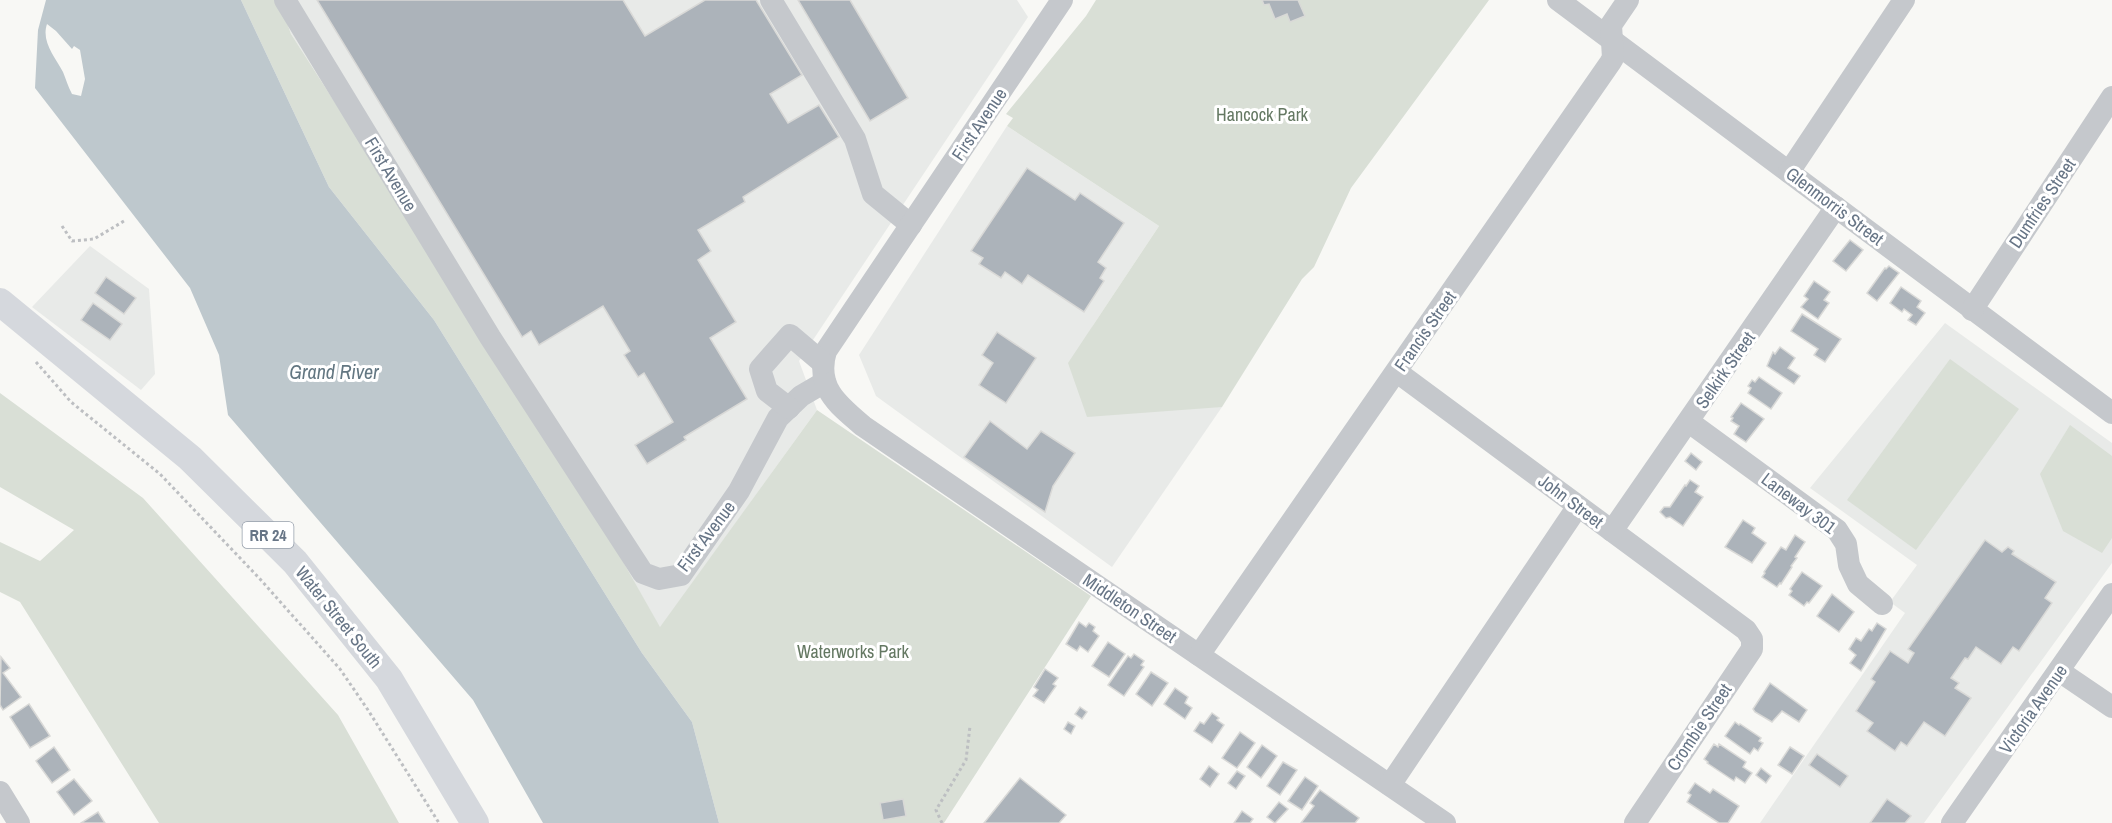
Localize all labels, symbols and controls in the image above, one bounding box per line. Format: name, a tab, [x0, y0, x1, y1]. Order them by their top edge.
street label: First Avenue	[946, 83, 1012, 165]
park label: Hancock Park	[1216, 102, 1309, 127]
street label: First Avenue	[359, 132, 423, 216]
street label: Dumfries Street	[2003, 153, 2081, 253]
street label: Glenmorris Street	[1781, 161, 1889, 251]
street label: Francis Street	[1388, 286, 1462, 376]
street label: Selkirk Street	[1689, 327, 1761, 413]
water label: Grand River	[289, 358, 379, 385]
street label: Laneway 301	[1756, 467, 1842, 540]
street label: John Street	[1533, 468, 1609, 534]
street label: First Avenue	[671, 495, 741, 577]
road number: RR 24	[242, 522, 294, 548]
street label: Water Street South	[290, 561, 388, 673]
street label: Middleton Street	[1078, 567, 1182, 649]
park label: Waterworks Park	[797, 639, 910, 664]
street label: Victoria Avenue	[1993, 659, 2073, 759]
street label: Crombie Street	[1661, 679, 1737, 775]

